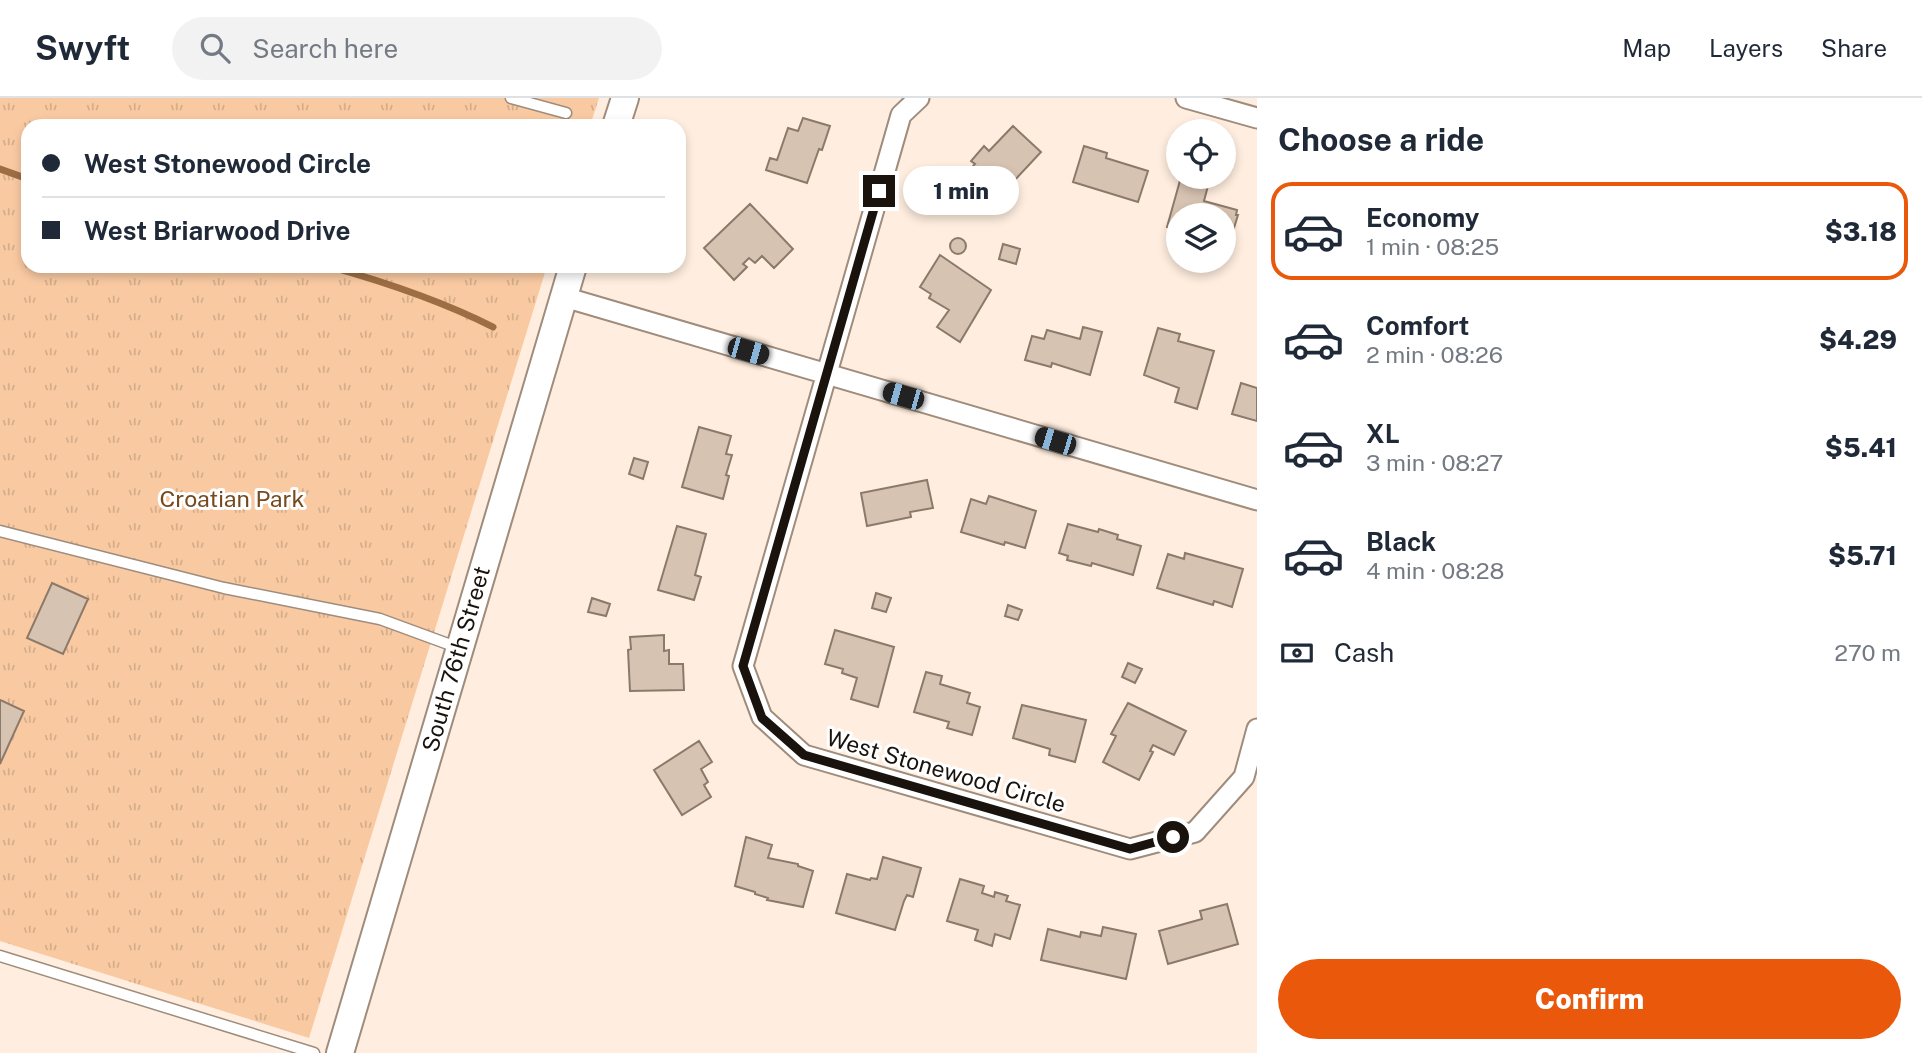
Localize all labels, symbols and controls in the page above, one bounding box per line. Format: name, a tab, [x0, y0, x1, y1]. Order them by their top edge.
search box	[172, 17, 662, 80]
text: Swyft	[35, 29, 130, 67]
icon: search	[196, 29, 234, 67]
text: Search here	[252, 33, 398, 64]
text: Map	[1622, 34, 1671, 62]
text: Layers	[1709, 34, 1783, 62]
text: Share	[1821, 34, 1887, 62]
map controls	[1166, 119, 1236, 273]
button: locate	[1166, 119, 1236, 189]
text: Choose a ride	[1278, 121, 1484, 158]
text: West Stonewood Circle	[84, 148, 371, 179]
callout: 1 min	[903, 166, 1019, 216]
route end	[863, 175, 895, 207]
text: 1 min	[933, 177, 989, 204]
icon: car	[1282, 200, 1345, 263]
text: Economy	[1366, 202, 1479, 233]
button: layers	[1166, 203, 1236, 273]
text: West Briarwood Drive	[84, 215, 350, 246]
text: $3.18	[1825, 216, 1897, 247]
text: 1 min · 08:25	[1366, 233, 1499, 260]
icon: car	[1282, 308, 1345, 371]
text: Comfort	[1366, 310, 1469, 341]
text: $4.29	[1819, 324, 1897, 355]
car	[725, 335, 772, 367]
text: 2 min · 08:26	[1366, 341, 1503, 368]
car	[880, 380, 927, 412]
icon: car	[1282, 416, 1345, 479]
text: XL	[1366, 418, 1400, 449]
car	[1032, 425, 1079, 457]
text: $5.41	[1825, 432, 1897, 463]
text: 3 min · 08:27	[1366, 449, 1503, 476]
park label: Croatian Park	[160, 485, 305, 512]
icon: car	[1282, 524, 1345, 587]
text: Black	[1366, 526, 1436, 557]
text: $5.71	[1828, 540, 1897, 571]
text: 4 min · 08:28	[1366, 557, 1504, 584]
street label: South 76th Street	[416, 563, 495, 755]
icon: cash	[1278, 634, 1316, 672]
text: Cash	[1334, 637, 1394, 668]
text: 270 m	[1834, 639, 1901, 666]
street label: West Stonewood Circle	[823, 723, 1069, 818]
route start	[1157, 821, 1189, 853]
button: Confirm	[1278, 959, 1901, 1039]

